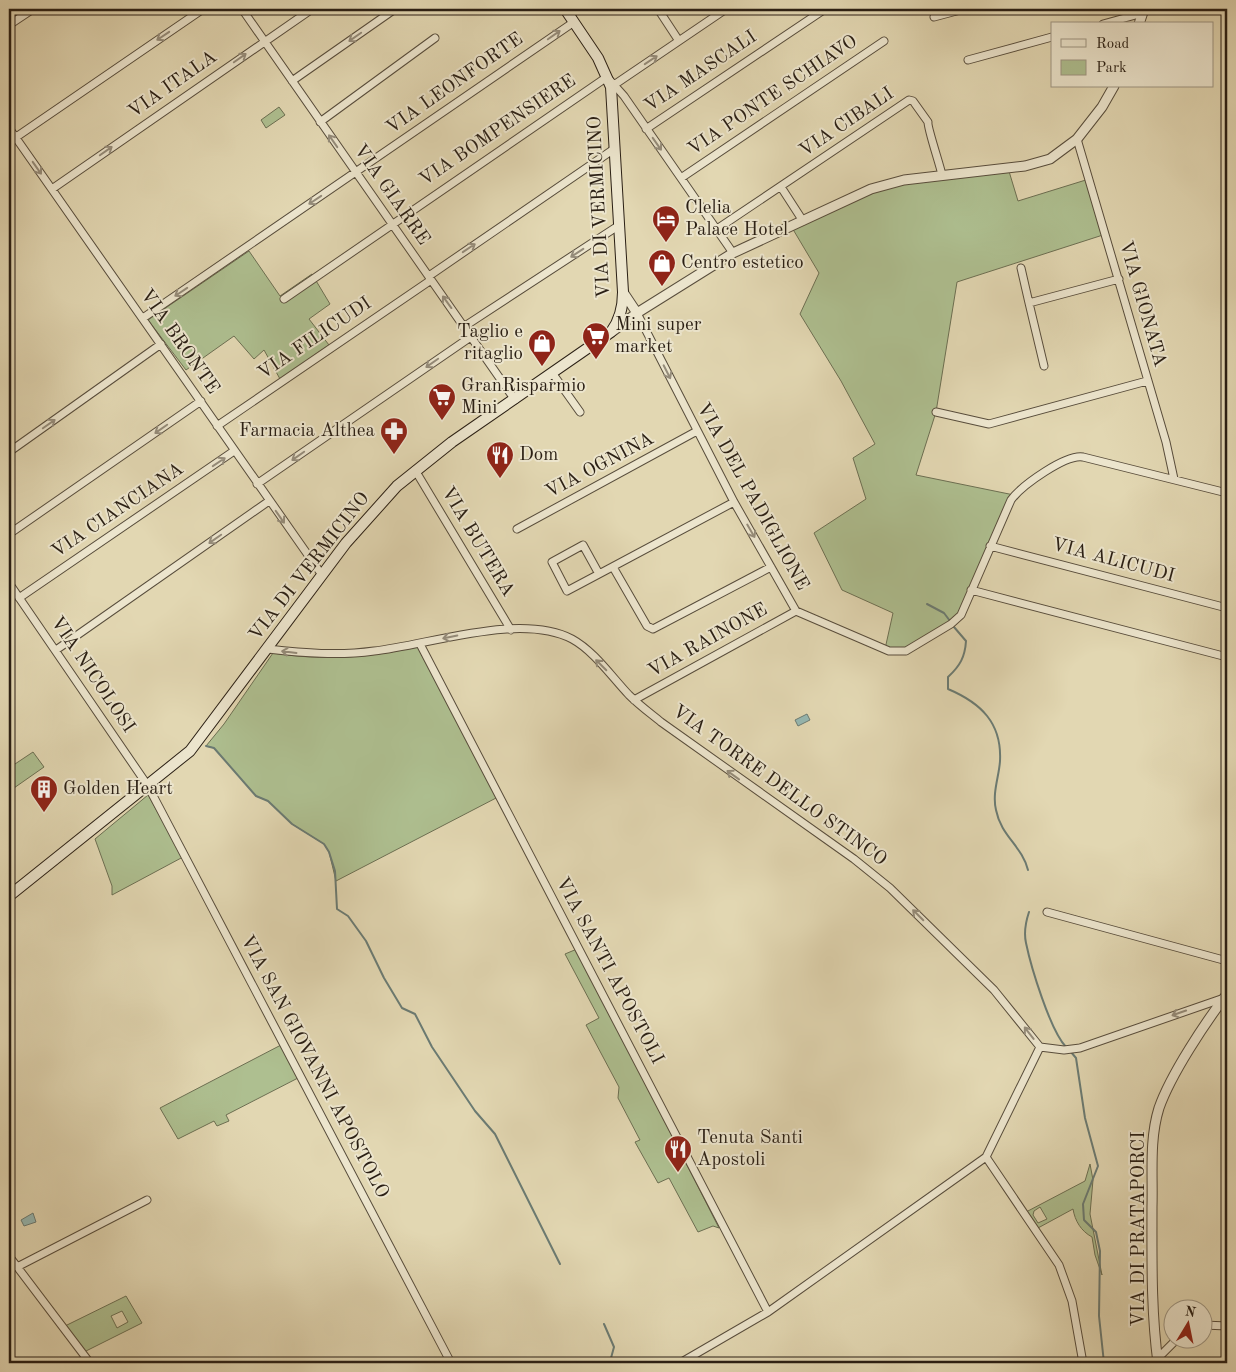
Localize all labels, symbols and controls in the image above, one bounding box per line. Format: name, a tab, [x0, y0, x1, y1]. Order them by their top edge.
legend	[1051, 22, 1214, 88]
street label: VIA MASCALI	[642, 28, 760, 116]
street label: VIA LEONFORTE	[383, 30, 527, 138]
one-way arrow	[547, 30, 561, 40]
one-way arrow	[156, 31, 170, 41]
one-way arrow	[348, 32, 362, 42]
street label: VIA PONTE SCHIAVO	[685, 32, 861, 160]
text: Road	[1096, 37, 1130, 52]
street label: VIA ITALA	[125, 47, 221, 122]
one-way arrow	[233, 53, 247, 63]
one-way arrow	[644, 55, 658, 65]
text: Park	[1096, 61, 1127, 76]
street label: VIA BOMPENSIERE	[416, 72, 580, 190]
street label: VIA CIBALI	[796, 85, 898, 161]
street label: VIA DI VERMICINO	[586, 115, 614, 299]
one-way arrow	[328, 134, 338, 148]
one-way arrow	[652, 137, 662, 151]
street label: VIA GIARRE	[349, 141, 433, 249]
one-way arrow	[99, 146, 113, 156]
one-way arrow	[32, 161, 42, 175]
one-way arrow	[308, 195, 322, 205]
place label: Clelia Palace Hotel	[685, 199, 788, 240]
hotel icon: Clelia Palace Hotel	[651, 204, 681, 243]
street label: VIA GIONATA	[1115, 239, 1169, 370]
one-way arrow	[462, 243, 476, 254]
one-way arrow	[571, 248, 585, 258]
shop icon: Centro estetico	[647, 248, 677, 287]
place label: Centro estetico	[681, 254, 804, 273]
street label: VIA BRONTE	[136, 286, 222, 398]
one-way arrow	[174, 287, 188, 297]
street label: VIA FILICUDI	[255, 294, 375, 384]
one-way arrow	[442, 296, 453, 309]
place label: Mini super market	[615, 316, 702, 357]
supermarket icon: Mini super market	[581, 321, 611, 360]
place label: Taglio e ritaglio	[457, 323, 523, 364]
shop icon: Taglio e ritaglio	[527, 328, 557, 367]
one-way arrow	[425, 358, 439, 368]
one-way arrow	[663, 364, 672, 379]
place label: GranRisparmio Mini	[461, 377, 586, 418]
supermarket icon: GranRisparmio Mini	[427, 382, 457, 421]
street label: VIA DEL PADIGLIONE	[692, 400, 812, 594]
pharmacy icon: Farmacia Althea	[379, 416, 409, 455]
one-way arrow	[41, 419, 55, 429]
place label: Farmacia Althea	[239, 422, 376, 441]
one-way arrow	[154, 424, 168, 434]
street label: VIA OGNINA	[543, 429, 658, 502]
restaurant icon: Dom	[485, 440, 515, 479]
place label: Dom	[519, 446, 558, 465]
one-way arrow	[291, 451, 305, 461]
one-way arrow	[211, 456, 225, 466]
street label: VIA CIANCIANA	[49, 460, 188, 562]
street label: VIA BUTERA	[437, 484, 517, 601]
street label: VIA DI VERMICINO	[246, 489, 374, 645]
one-way arrow	[275, 509, 285, 523]
one-way arrow	[747, 523, 756, 538]
one-way arrow	[208, 534, 222, 544]
street label: VIA ALICUDI	[1049, 535, 1177, 587]
street label: VIA RAINONE	[645, 600, 771, 682]
street label: VIA NICOLOSI	[46, 614, 138, 736]
one-way arrow	[442, 633, 458, 643]
one-way arrow	[281, 647, 297, 657]
one-way arrow	[595, 658, 607, 671]
street label: VIA TORRE DELLO STINCO	[668, 702, 890, 870]
one-way arrow	[726, 770, 740, 780]
building icon: Golden Heart	[29, 774, 59, 813]
place label: Golden Heart	[63, 780, 173, 799]
street label: VIA SANTI APOSTOLI	[552, 875, 666, 1067]
one-way arrow	[912, 909, 925, 921]
street label: VIA SAN GIOVANNI APOSTOLO	[236, 932, 392, 1202]
one-way arrow	[1172, 1009, 1187, 1018]
one-way arrow	[1024, 1027, 1035, 1040]
place label: Tenuta Santi Apostoli	[697, 1129, 803, 1170]
street label: VIA DI PRATAPORCI	[1130, 1131, 1149, 1327]
restaurant icon: Tenuta Santi Apostoli	[663, 1134, 693, 1173]
north arrow	[1164, 1300, 1214, 1350]
text: N	[1184, 1304, 1197, 1320]

